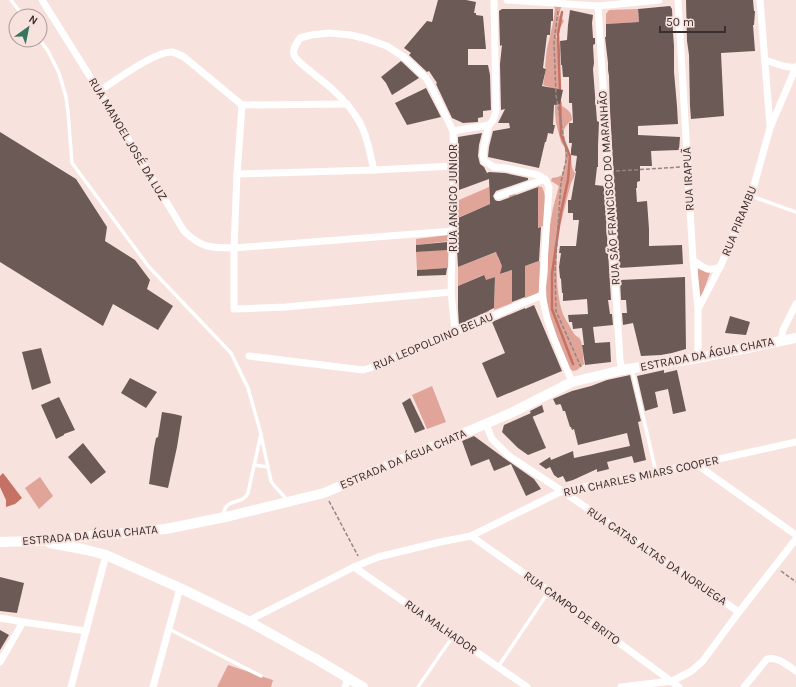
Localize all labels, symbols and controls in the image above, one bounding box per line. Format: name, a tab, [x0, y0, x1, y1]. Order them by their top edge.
north arrow	[8, 8, 48, 48]
scale bar	[660, 8, 725, 34]
text: N	[26, 12, 40, 28]
text: 50 m	[666, 15, 694, 29]
street label: RUA MANOEL JOSÉ DA LUZ	[86, 75, 171, 203]
street label: RUA SÃO FRANCISCO DO MARANHÃO	[595, 90, 623, 286]
street label: RUA ANGICO JUNIOR	[446, 144, 460, 252]
street label: RUA IRAPUÃ	[679, 147, 697, 211]
street label: RUA PIRAMBU	[719, 184, 759, 258]
street label: RUA LEOPOLDINO BELAU	[371, 309, 495, 373]
street label: ESTRADA DA ÁGUA CHATA	[639, 333, 775, 374]
street label: ESTRADA DA ÁGUA CHATA	[337, 425, 468, 492]
street label: RUA CHARLES MIARS COOPER	[562, 453, 720, 499]
street label: RUA CATAS ALTAS DA NORUEGA	[584, 504, 730, 608]
street label: ESTRADA DA ÁGUA CHATA	[22, 521, 158, 548]
street label: RUA CAMPO DE BRITO	[521, 568, 623, 648]
street label: RUA MALHADOR	[402, 597, 480, 657]

